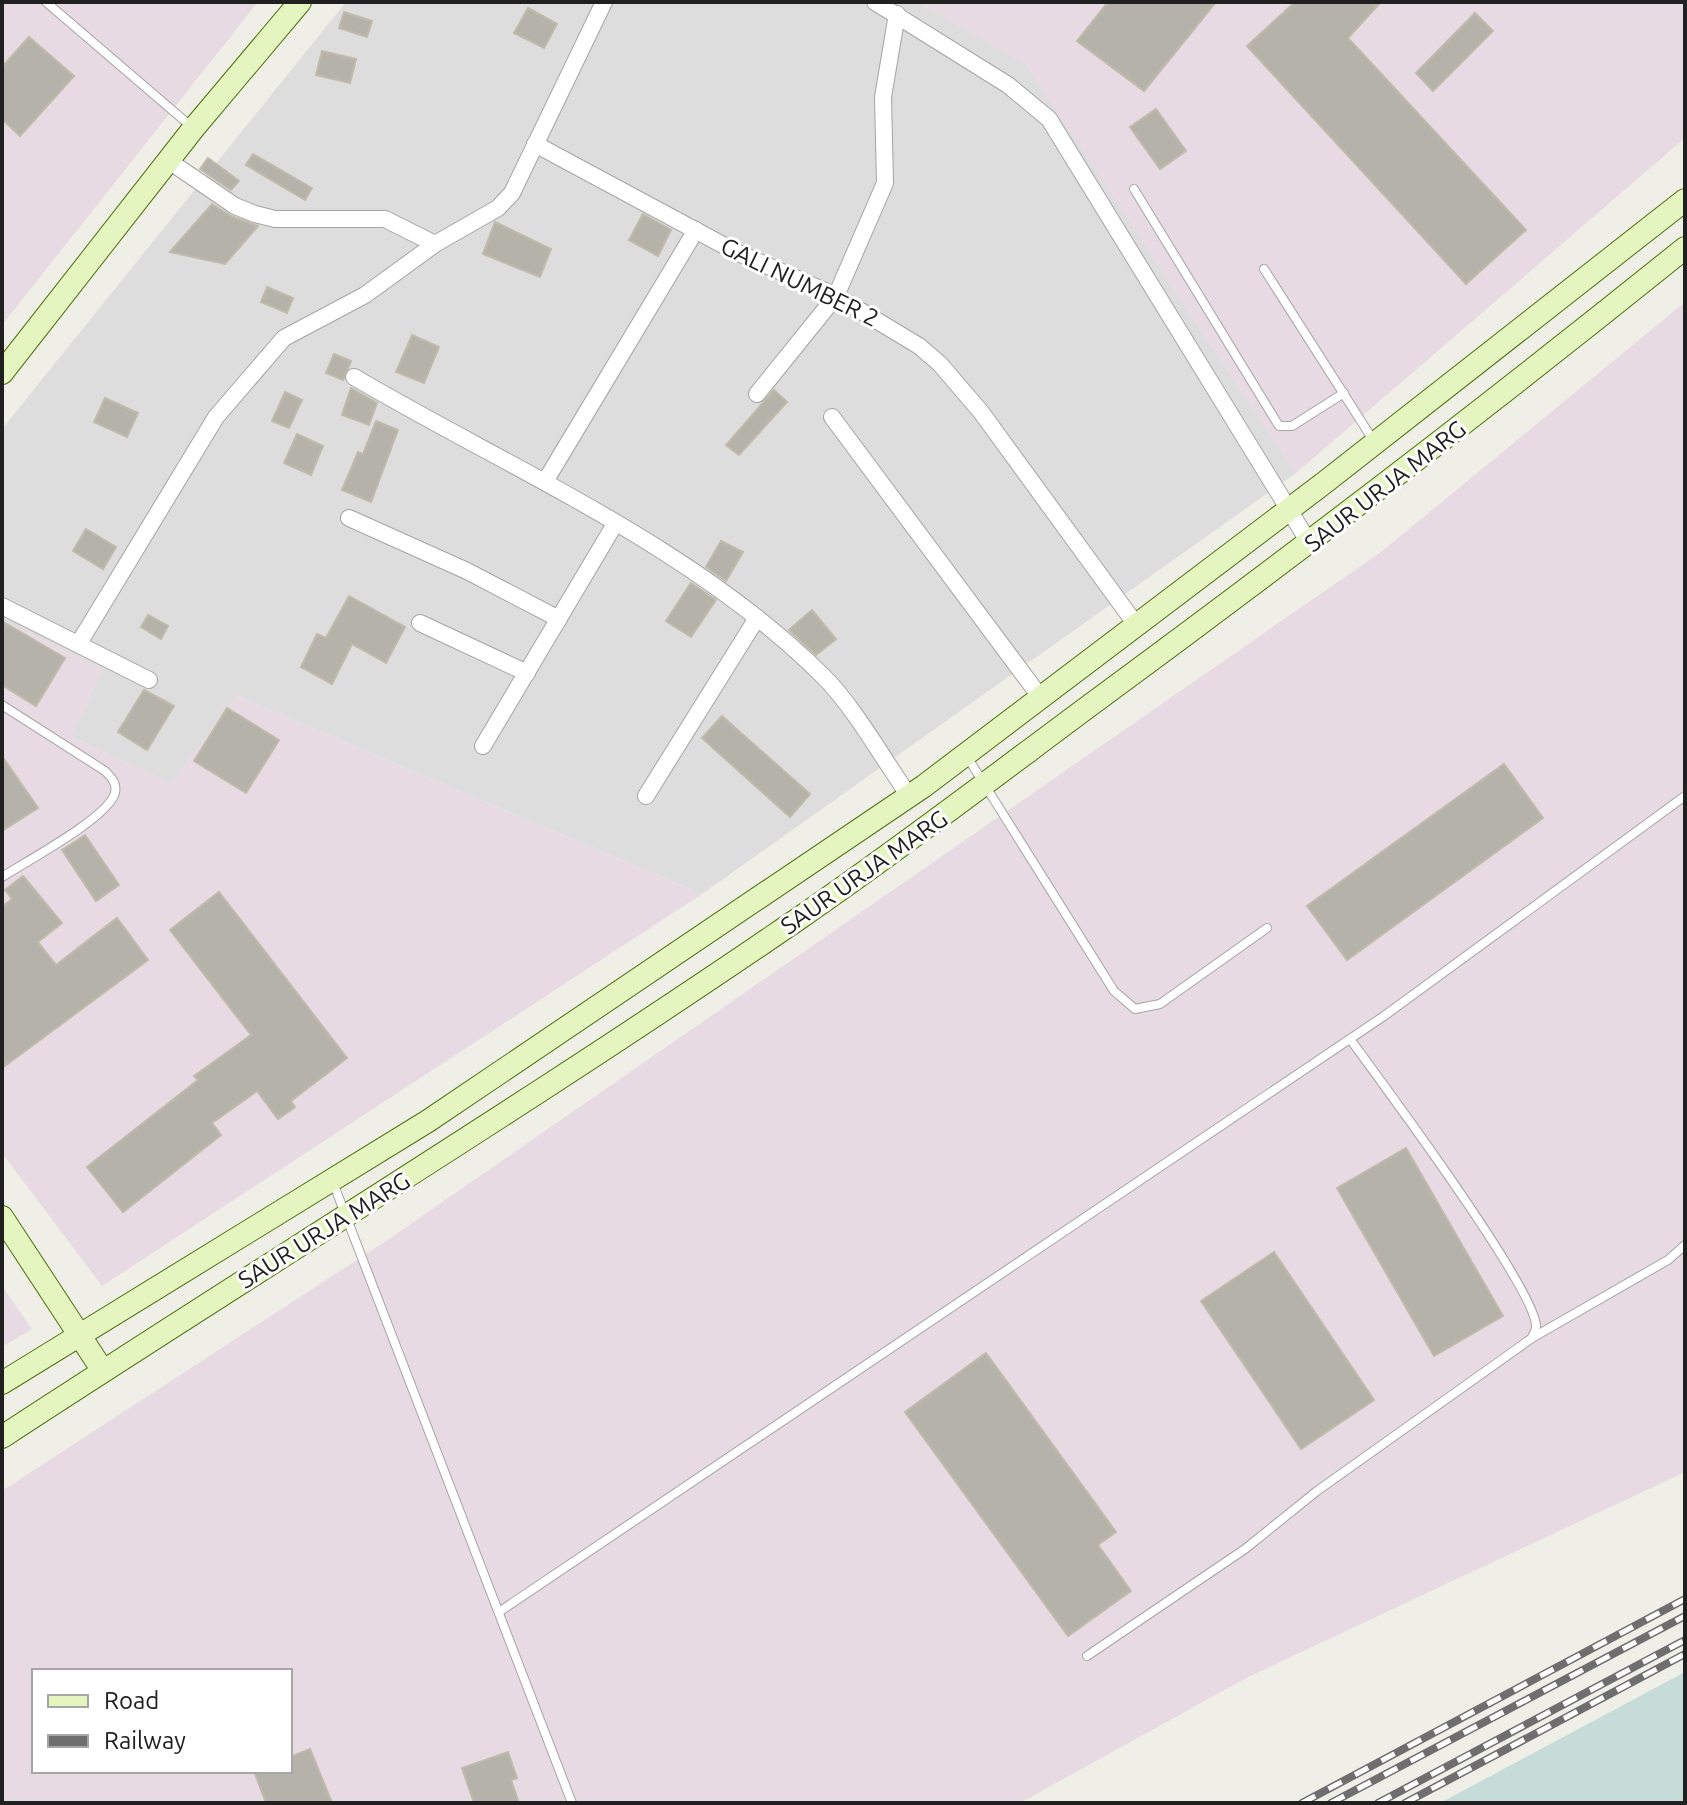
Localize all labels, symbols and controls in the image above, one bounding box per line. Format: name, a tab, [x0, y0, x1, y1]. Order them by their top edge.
street label: GALI NUMBER 2	[717, 232, 883, 332]
street label: SAUR URJA MARG	[1299, 415, 1471, 557]
street label: SAUR URJA MARG	[776, 804, 952, 940]
street label: SAUR URJA MARG	[233, 1166, 415, 1294]
legend	[32, 1669, 292, 1773]
text: Road	[104, 1687, 159, 1714]
text: Railway	[104, 1727, 186, 1754]

